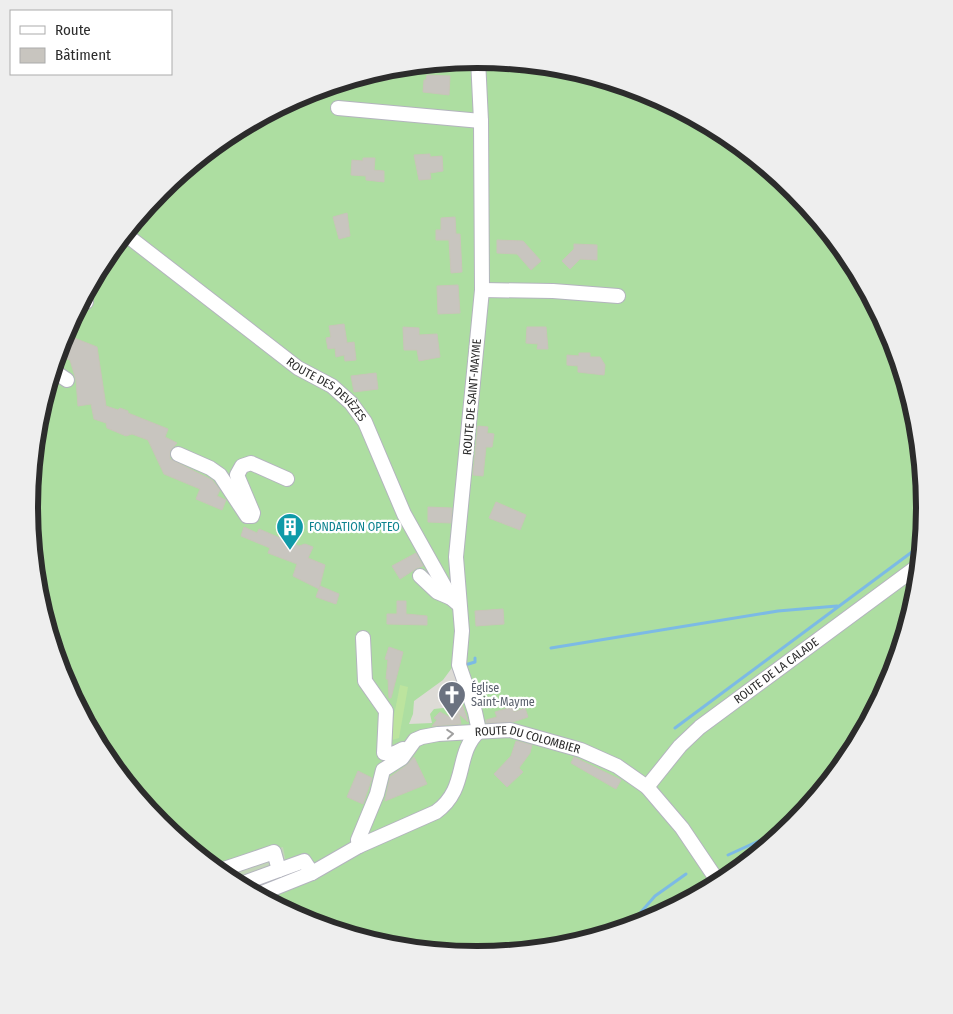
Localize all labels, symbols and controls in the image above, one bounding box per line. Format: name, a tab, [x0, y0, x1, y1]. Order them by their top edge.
legend	[10, 10, 172, 75]
text: Route	[55, 21, 91, 39]
text: Bâtiment	[55, 46, 111, 64]
street label: ROUTE DE SAINT-MAYME	[460, 338, 484, 456]
street label: ROUTE DES DEVÈZES	[284, 355, 369, 424]
building icon: FONDATION OPTEO	[275, 512, 305, 551]
place label: FONDATION OPTEO	[309, 520, 400, 534]
street label: ROUTE DE LA CALADE	[731, 635, 822, 707]
church icon: Église Saint-Mayme	[437, 680, 467, 719]
place label: Église Saint-Mayme	[471, 680, 535, 709]
street label: ROUTE DU COLOMBIER	[474, 723, 582, 757]
one-way arrow	[446, 728, 454, 739]

